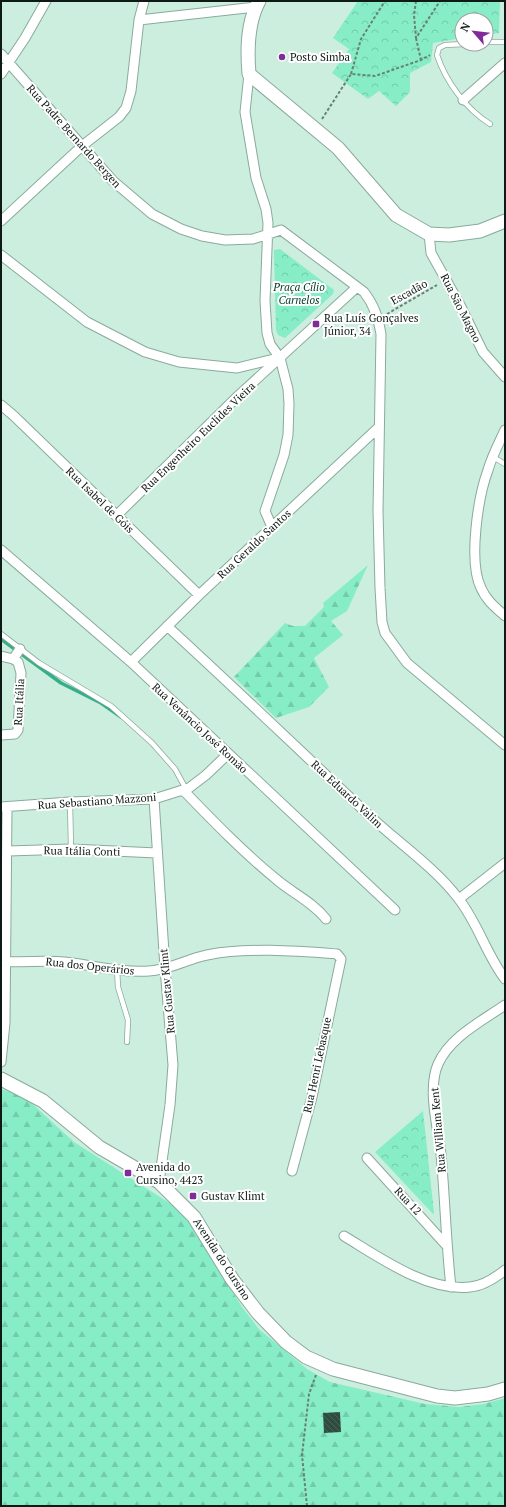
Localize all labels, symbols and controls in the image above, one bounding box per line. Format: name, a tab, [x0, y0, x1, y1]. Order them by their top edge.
north arrow	[454, 12, 494, 52]
text: N	[457, 20, 474, 34]
place label: Posto Simba	[290, 50, 351, 64]
marker: Posto Simba	[277, 52, 287, 62]
street label: Rua Padre Bernardo Bergen	[24, 81, 124, 191]
street label: Rua São Magno	[438, 271, 484, 345]
street label: Escadão	[388, 276, 430, 308]
park label: Praça Cílio Carnelos	[272, 280, 325, 307]
place label: Rua Luís Gonçalves Júnior, 34	[324, 311, 419, 338]
marker: Rua Luís Gonçalves Júnior, 34	[311, 319, 321, 329]
street label: Rua Engenheiro Euclides Vieira	[138, 378, 258, 495]
street label: Rua Isabel de Góis	[63, 464, 137, 536]
street label: Rua Geraldo Santos	[214, 506, 294, 582]
street label: Rua Itália	[11, 678, 27, 726]
street label: Rua Venâncio José Romão	[149, 680, 251, 776]
street label: Rua Eduardo Valim	[308, 757, 386, 831]
street label: Rua Sebastiano Mazzoni	[37, 790, 157, 812]
street label: Rua Itália Conti	[44, 843, 120, 859]
street label: Rua Gustav Klimt	[156, 948, 178, 1034]
street label: Rua dos Operários	[45, 954, 135, 978]
street label: Rua Henri Lebasque	[300, 1015, 334, 1114]
street label: Rua William Kent	[427, 1087, 449, 1173]
place label: Avenida do Cursino, 4423	[136, 1160, 203, 1187]
marker: Avenida do Cursino, 4423	[123, 1168, 133, 1178]
street label: Rua 12	[392, 1184, 425, 1218]
place label: Gustav Klimt	[201, 1189, 265, 1203]
marker: Gustav Klimt	[188, 1191, 198, 1201]
street label: Avenida do Cursino	[190, 1215, 254, 1303]

